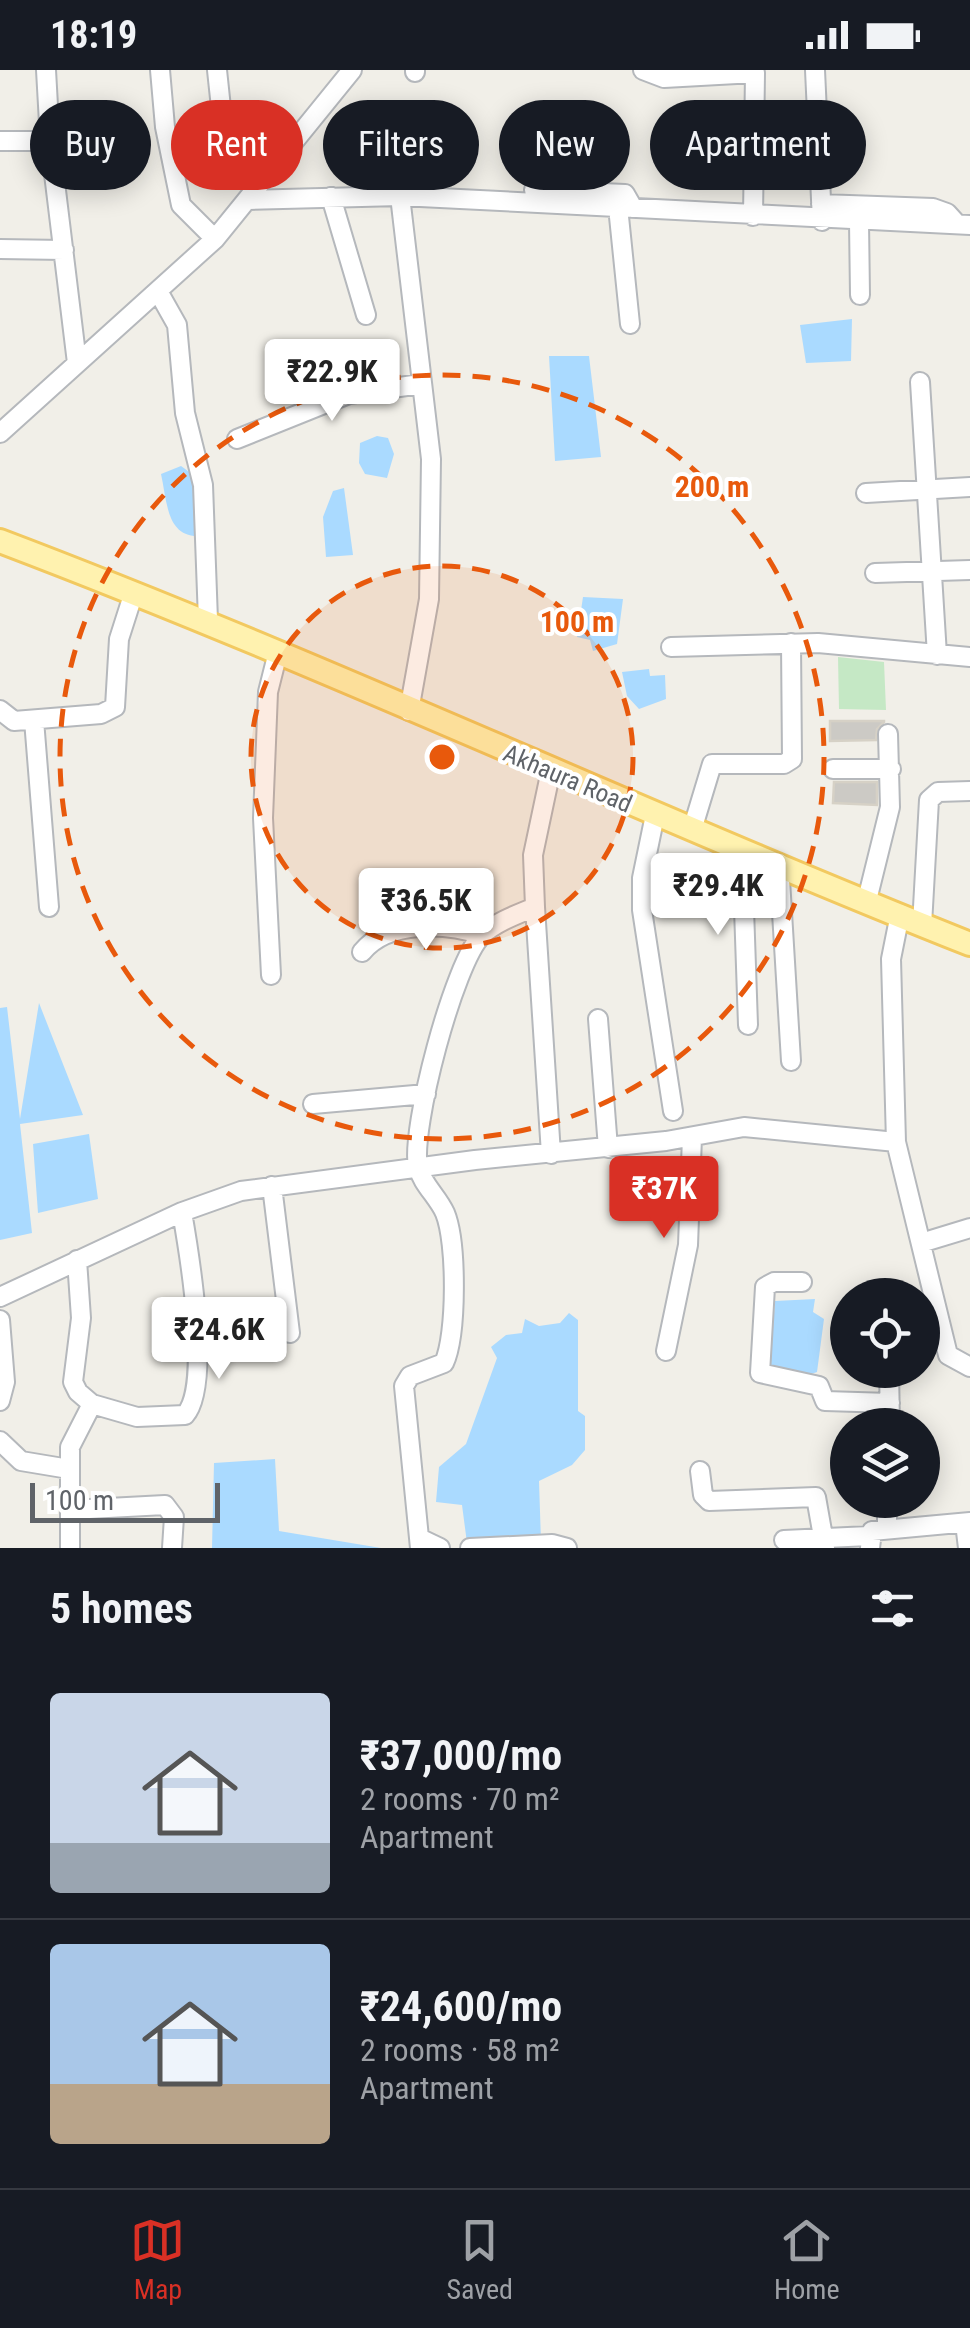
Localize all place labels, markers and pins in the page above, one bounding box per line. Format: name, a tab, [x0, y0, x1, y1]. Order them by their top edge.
pin: ₹22.9K	[251, 339, 413, 424]
centre of rings	[424, 739, 460, 775]
pin: ₹29.4K	[637, 853, 799, 938]
pin: ₹36.5K	[345, 868, 507, 953]
pin: ₹37K	[605, 1156, 723, 1241]
pin: ₹24.6K	[138, 1297, 300, 1382]

